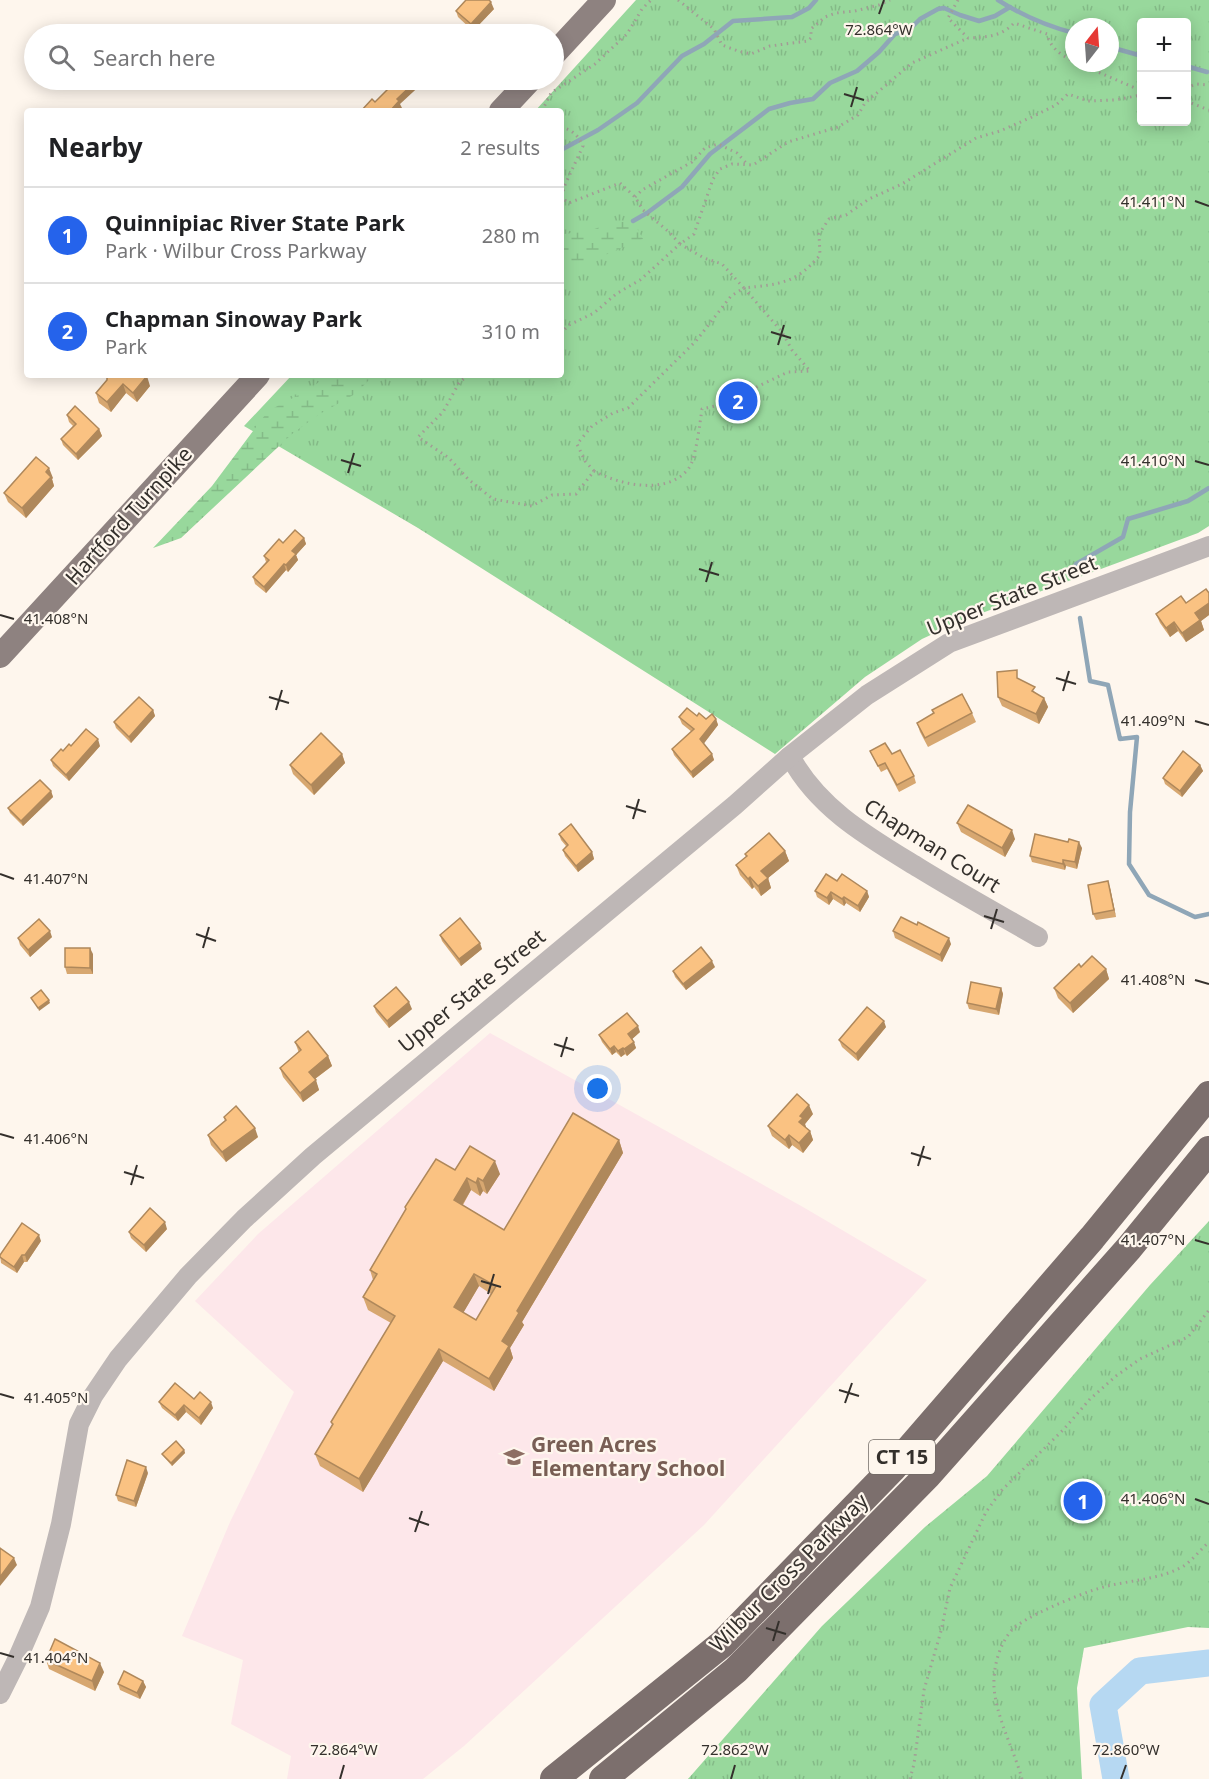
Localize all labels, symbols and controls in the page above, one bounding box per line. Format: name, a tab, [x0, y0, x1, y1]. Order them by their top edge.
north arrow	[1065, 18, 1119, 72]
map controls	[1137, 18, 1191, 126]
button: +	[1137, 18, 1191, 72]
text: 72.864°W	[845, 19, 913, 39]
search box	[24, 24, 564, 90]
icon: search	[45, 41, 78, 74]
text: Search here	[93, 42, 215, 72]
button: −	[1137, 72, 1191, 126]
text: Nearby	[48, 129, 143, 165]
text: 2 results	[460, 134, 540, 161]
text: 41.411°N	[1121, 191, 1185, 211]
text: Quinnipiac River State Park	[105, 207, 405, 237]
text: 1	[62, 222, 73, 249]
text: 280 m	[482, 222, 540, 249]
text: Park · Wilbur Cross Parkway	[105, 237, 366, 264]
text: Chapman Sinoway Park	[105, 303, 362, 333]
text: 2	[62, 318, 73, 345]
text: 310 m	[482, 318, 540, 345]
text: Park	[105, 333, 147, 360]
pin: 2	[718, 378, 758, 424]
street label: Hartford Turnpike	[59, 440, 198, 590]
text: 41.410°N	[1121, 450, 1185, 470]
street label: Upper State Street	[922, 548, 1101, 642]
text: 41.408°N	[24, 608, 88, 628]
text: 41.409°N	[1121, 710, 1185, 730]
street label: Chapman Court	[859, 792, 1006, 899]
text: 41.407°N	[24, 868, 88, 888]
street label: Upper State Street	[392, 922, 551, 1058]
text: 41.408°N	[1121, 969, 1185, 989]
your location	[583, 1074, 612, 1103]
text: 41.406°N	[24, 1128, 88, 1148]
text: 41.407°N	[1121, 1229, 1185, 1249]
text: 41.405°N	[24, 1387, 88, 1407]
place label: Green Acres Elementary School	[531, 1430, 725, 1482]
road number: CT 15	[869, 1440, 935, 1474]
school or university icon: Green Acres Elementary School	[502, 1445, 526, 1469]
pin: 1	[1064, 1478, 1102, 1524]
street label: Wilbur Cross Parkway	[703, 1487, 874, 1658]
text: 41.406°N	[1121, 1488, 1185, 1508]
text: 41.404°N	[24, 1647, 88, 1667]
text: 72.864°W	[310, 1739, 378, 1759]
text: 72.862°W	[701, 1739, 769, 1759]
text: 72.860°W	[1092, 1739, 1160, 1759]

